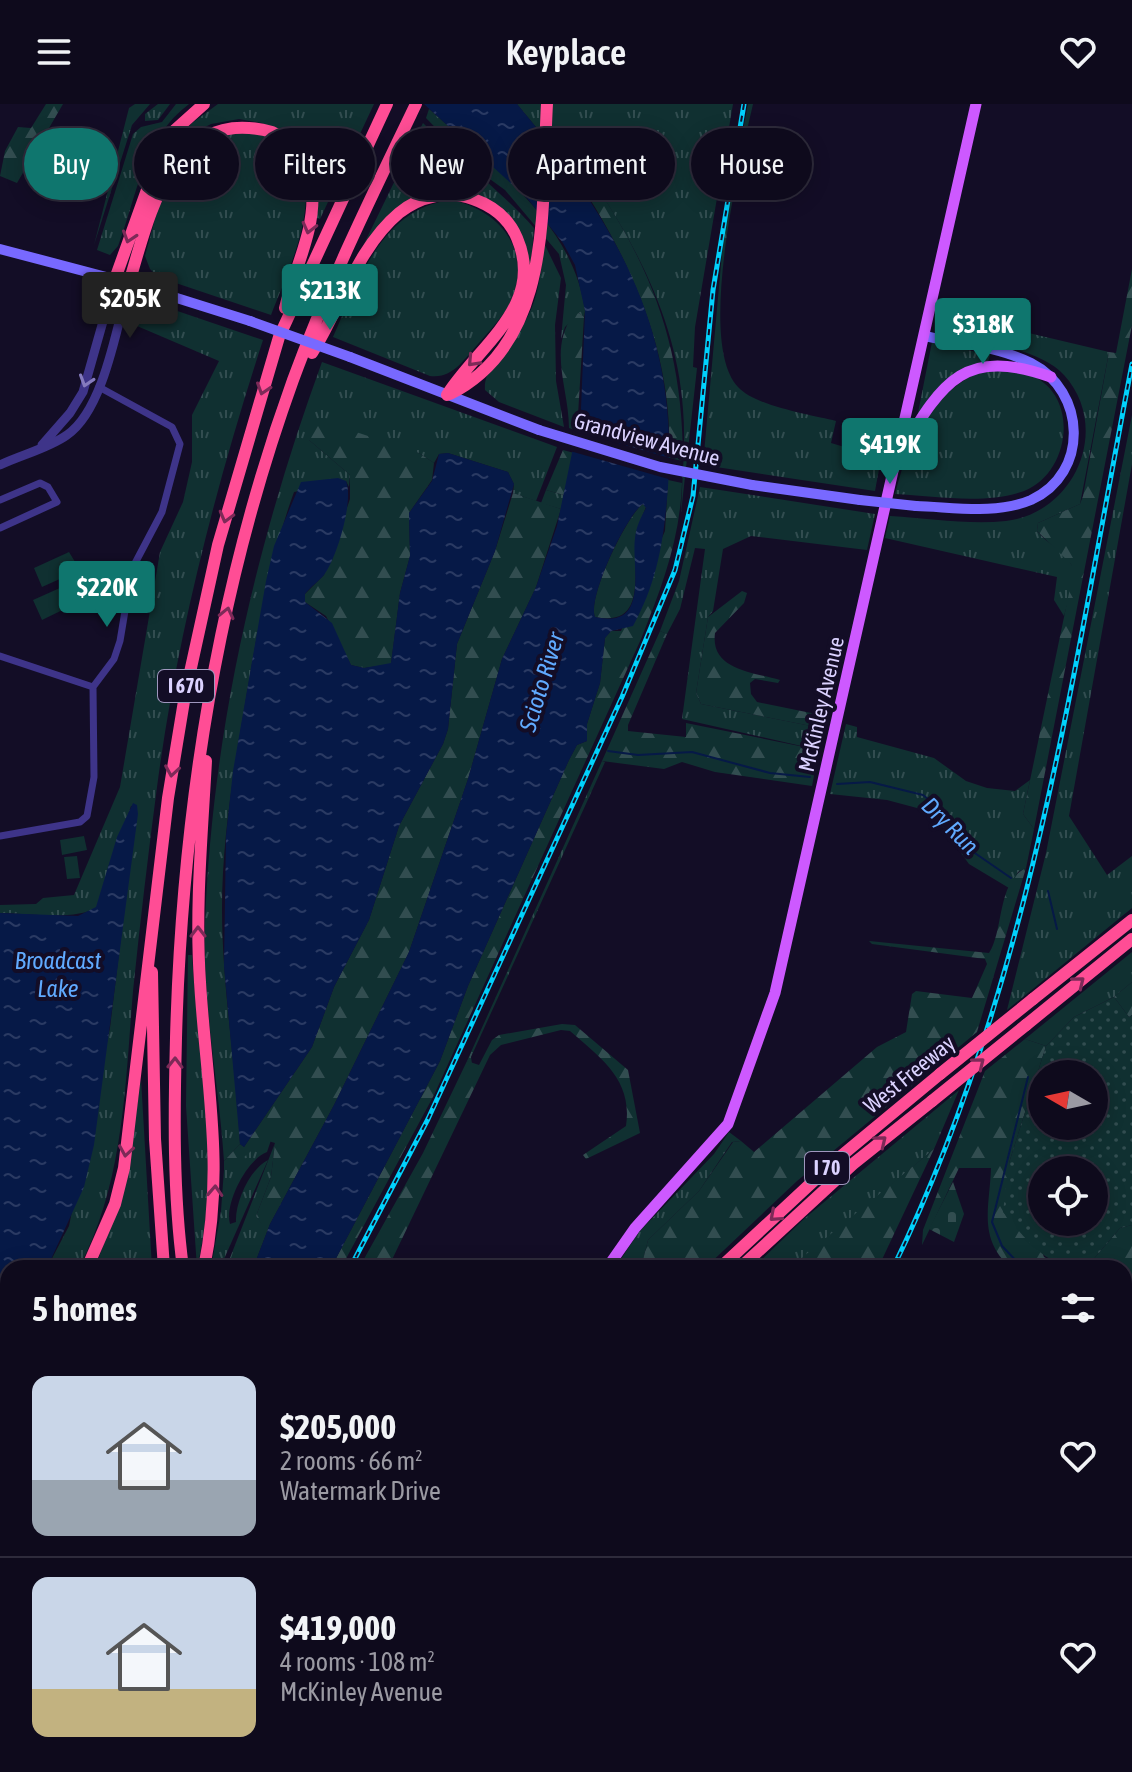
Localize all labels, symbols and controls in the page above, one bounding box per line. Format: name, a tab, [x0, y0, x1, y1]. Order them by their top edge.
icon: menu	[32, 30, 76, 74]
icon: heart	[1056, 30, 1100, 74]
text: Keyplace	[506, 31, 626, 73]
chip: Buy	[24, 128, 118, 200]
chip: Rent	[134, 128, 239, 200]
chip: Filters	[255, 128, 375, 200]
chip: New	[391, 128, 492, 200]
chip: Apartment	[508, 128, 675, 200]
chip: House	[691, 128, 812, 200]
one-way arrow	[301, 221, 318, 235]
one-way arrow	[123, 229, 139, 243]
pin: $213K	[274, 264, 386, 332]
pin: $205K	[74, 272, 186, 340]
text: $213K	[300, 275, 360, 305]
text: $205K	[100, 283, 160, 313]
pin: $318K	[927, 298, 1039, 366]
text: $318K	[953, 309, 1013, 339]
one-way arrow	[468, 351, 482, 366]
one-way arrow	[79, 373, 95, 387]
one-way arrow	[256, 382, 272, 396]
street label: Grandview Avenue	[571, 407, 723, 471]
pin: $419K	[834, 418, 946, 486]
text: $419K	[860, 429, 920, 459]
one-way arrow	[219, 509, 235, 523]
pin: $220K	[51, 561, 163, 629]
text: $220K	[77, 572, 137, 602]
one-way arrow	[218, 607, 235, 621]
water label: Scioto River	[513, 628, 570, 736]
street label: McKinley Avenue	[793, 634, 849, 774]
road number: I 670	[158, 670, 214, 702]
one-way arrow	[165, 764, 182, 778]
water label: Dry Run	[916, 792, 985, 860]
one-way arrow	[189, 925, 207, 938]
water label: Broadcast Lake	[15, 947, 102, 1002]
one-way arrow	[1070, 977, 1084, 992]
street label: West Freeway	[858, 1030, 960, 1118]
one-way arrow	[167, 1056, 184, 1069]
one-way arrow	[970, 1058, 984, 1073]
north arrow	[1028, 1060, 1108, 1140]
map controls	[1028, 1060, 1108, 1236]
one-way arrow	[872, 1137, 887, 1151]
one-way arrow	[119, 1144, 136, 1158]
road number: I 70	[805, 1152, 849, 1184]
button: locate	[1028, 1156, 1108, 1236]
one-way arrow	[207, 1184, 224, 1197]
one-way arrow	[769, 1206, 784, 1221]
icon: filters	[1056, 1286, 1100, 1330]
text: 5 homes	[32, 1289, 137, 1328]
text: $205,000	[280, 1407, 396, 1446]
icon: home	[96, 1408, 192, 1504]
icon: heart	[1056, 1434, 1100, 1478]
text: 2 rooms · 66 m²	[280, 1446, 422, 1476]
text: Watermark Drive	[280, 1476, 441, 1506]
text: $419,000	[280, 1608, 396, 1647]
icon: home	[96, 1609, 192, 1705]
icon: heart	[1056, 1635, 1100, 1679]
text: 4 rooms · 108 m²	[280, 1647, 435, 1677]
text: McKinley Avenue	[280, 1677, 443, 1707]

